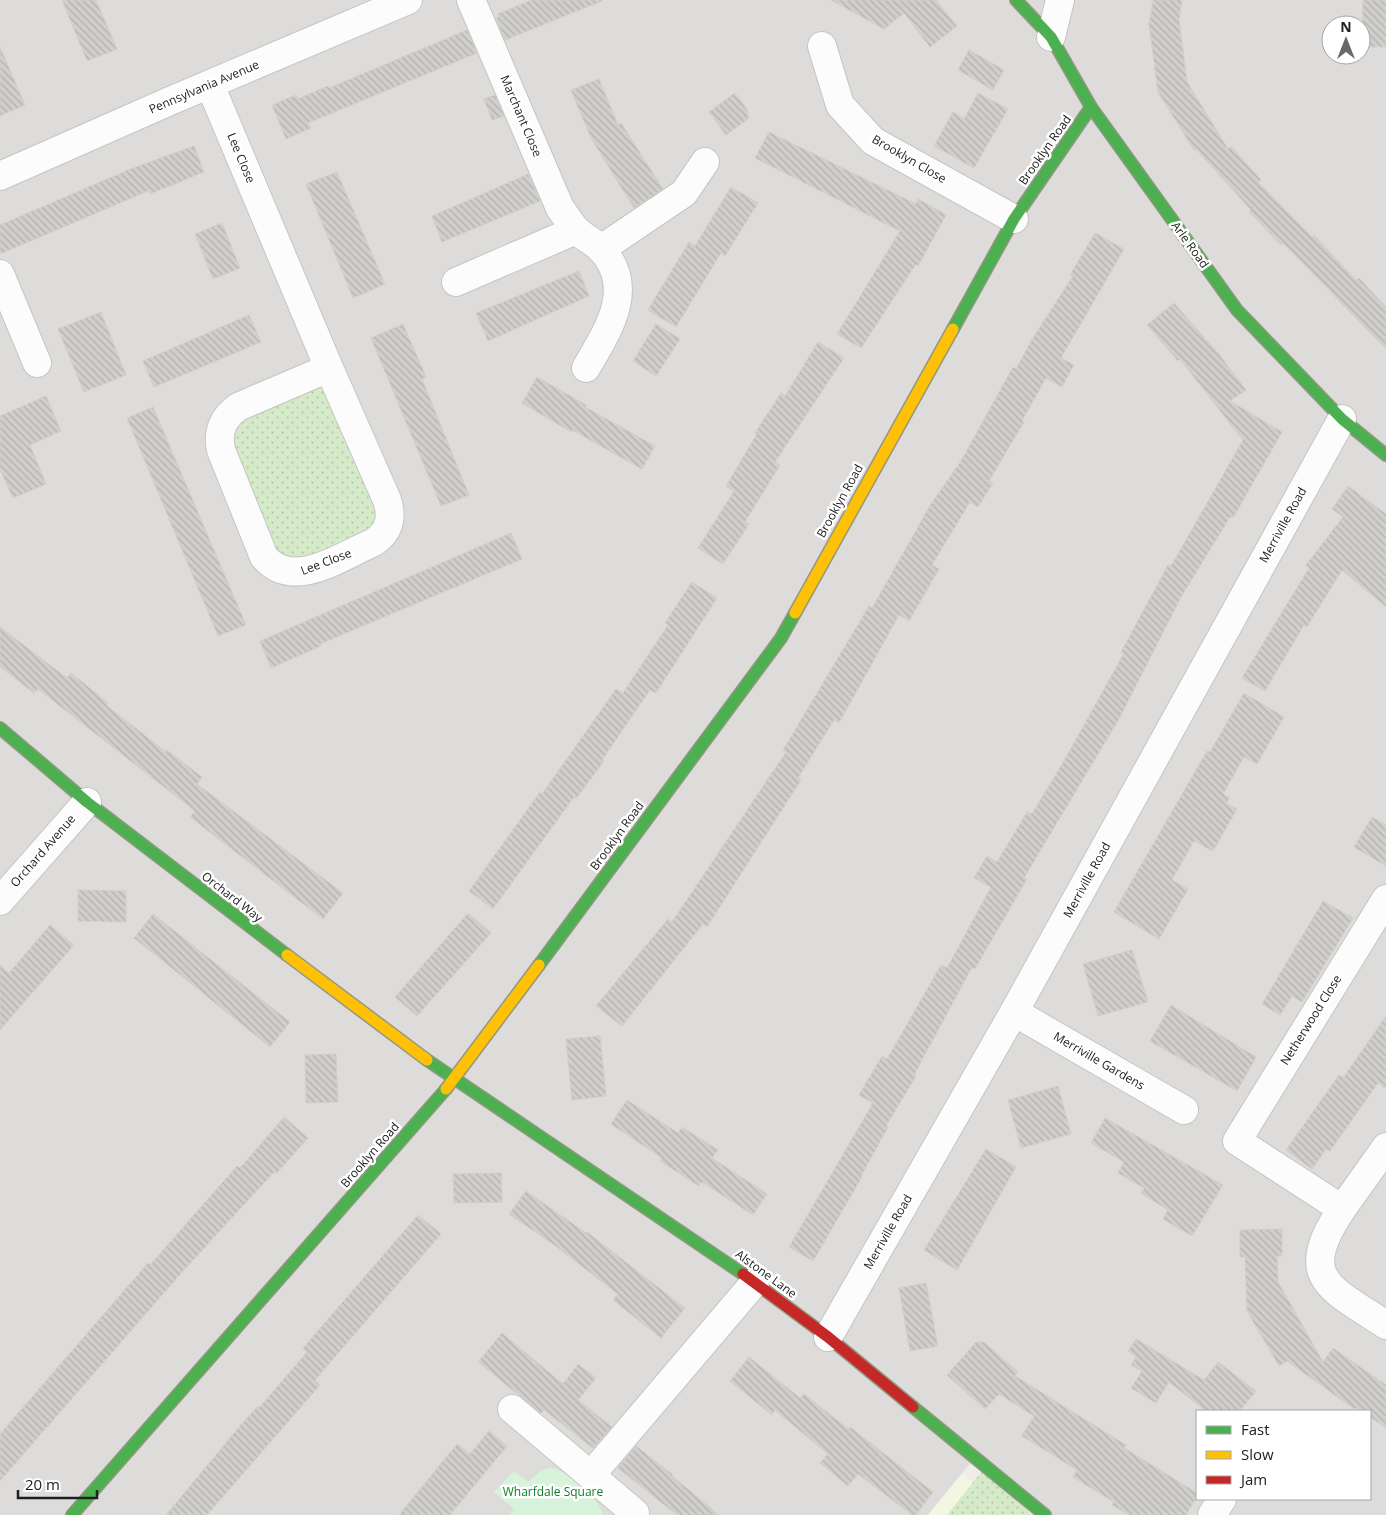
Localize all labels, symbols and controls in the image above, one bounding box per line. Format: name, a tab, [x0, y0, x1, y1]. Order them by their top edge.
north arrow	[1321, 15, 1371, 65]
text: N	[1340, 17, 1352, 36]
street label: Pennsylvania Avenue	[146, 56, 262, 117]
street label: Marchant Close	[497, 72, 546, 159]
street label: Brooklyn Road	[1014, 111, 1075, 188]
street label: Lee Close	[223, 130, 260, 186]
street label: Brooklyn Close	[869, 130, 950, 187]
street label: Arle Road	[1168, 218, 1213, 272]
street label: Brooklyn Road	[812, 461, 867, 541]
street label: Merriville Road	[1255, 484, 1310, 566]
street label: Lee Close	[298, 544, 354, 579]
street label: Brooklyn Road	[586, 798, 647, 874]
street label: Orchard Avenue	[6, 811, 79, 891]
street label: Merriville Road	[1059, 839, 1114, 921]
street label: Orchard Way	[198, 867, 267, 926]
street label: Netherwood Close	[1276, 971, 1345, 1068]
street label: Merriville Gardens	[1051, 1028, 1148, 1094]
street label: Brooklyn Road	[336, 1118, 403, 1191]
street label: Merriville Road	[859, 1191, 916, 1272]
street label: Alstone Lane	[732, 1246, 801, 1302]
legend	[1196, 1410, 1371, 1500]
text: Fast	[1241, 1419, 1270, 1439]
text: Slow	[1241, 1444, 1274, 1464]
scale bar	[18, 1468, 96, 1500]
text: Jam	[1239, 1469, 1267, 1489]
text: 20 m	[25, 1474, 60, 1494]
park label: Wharfdale Square	[503, 1483, 604, 1500]

